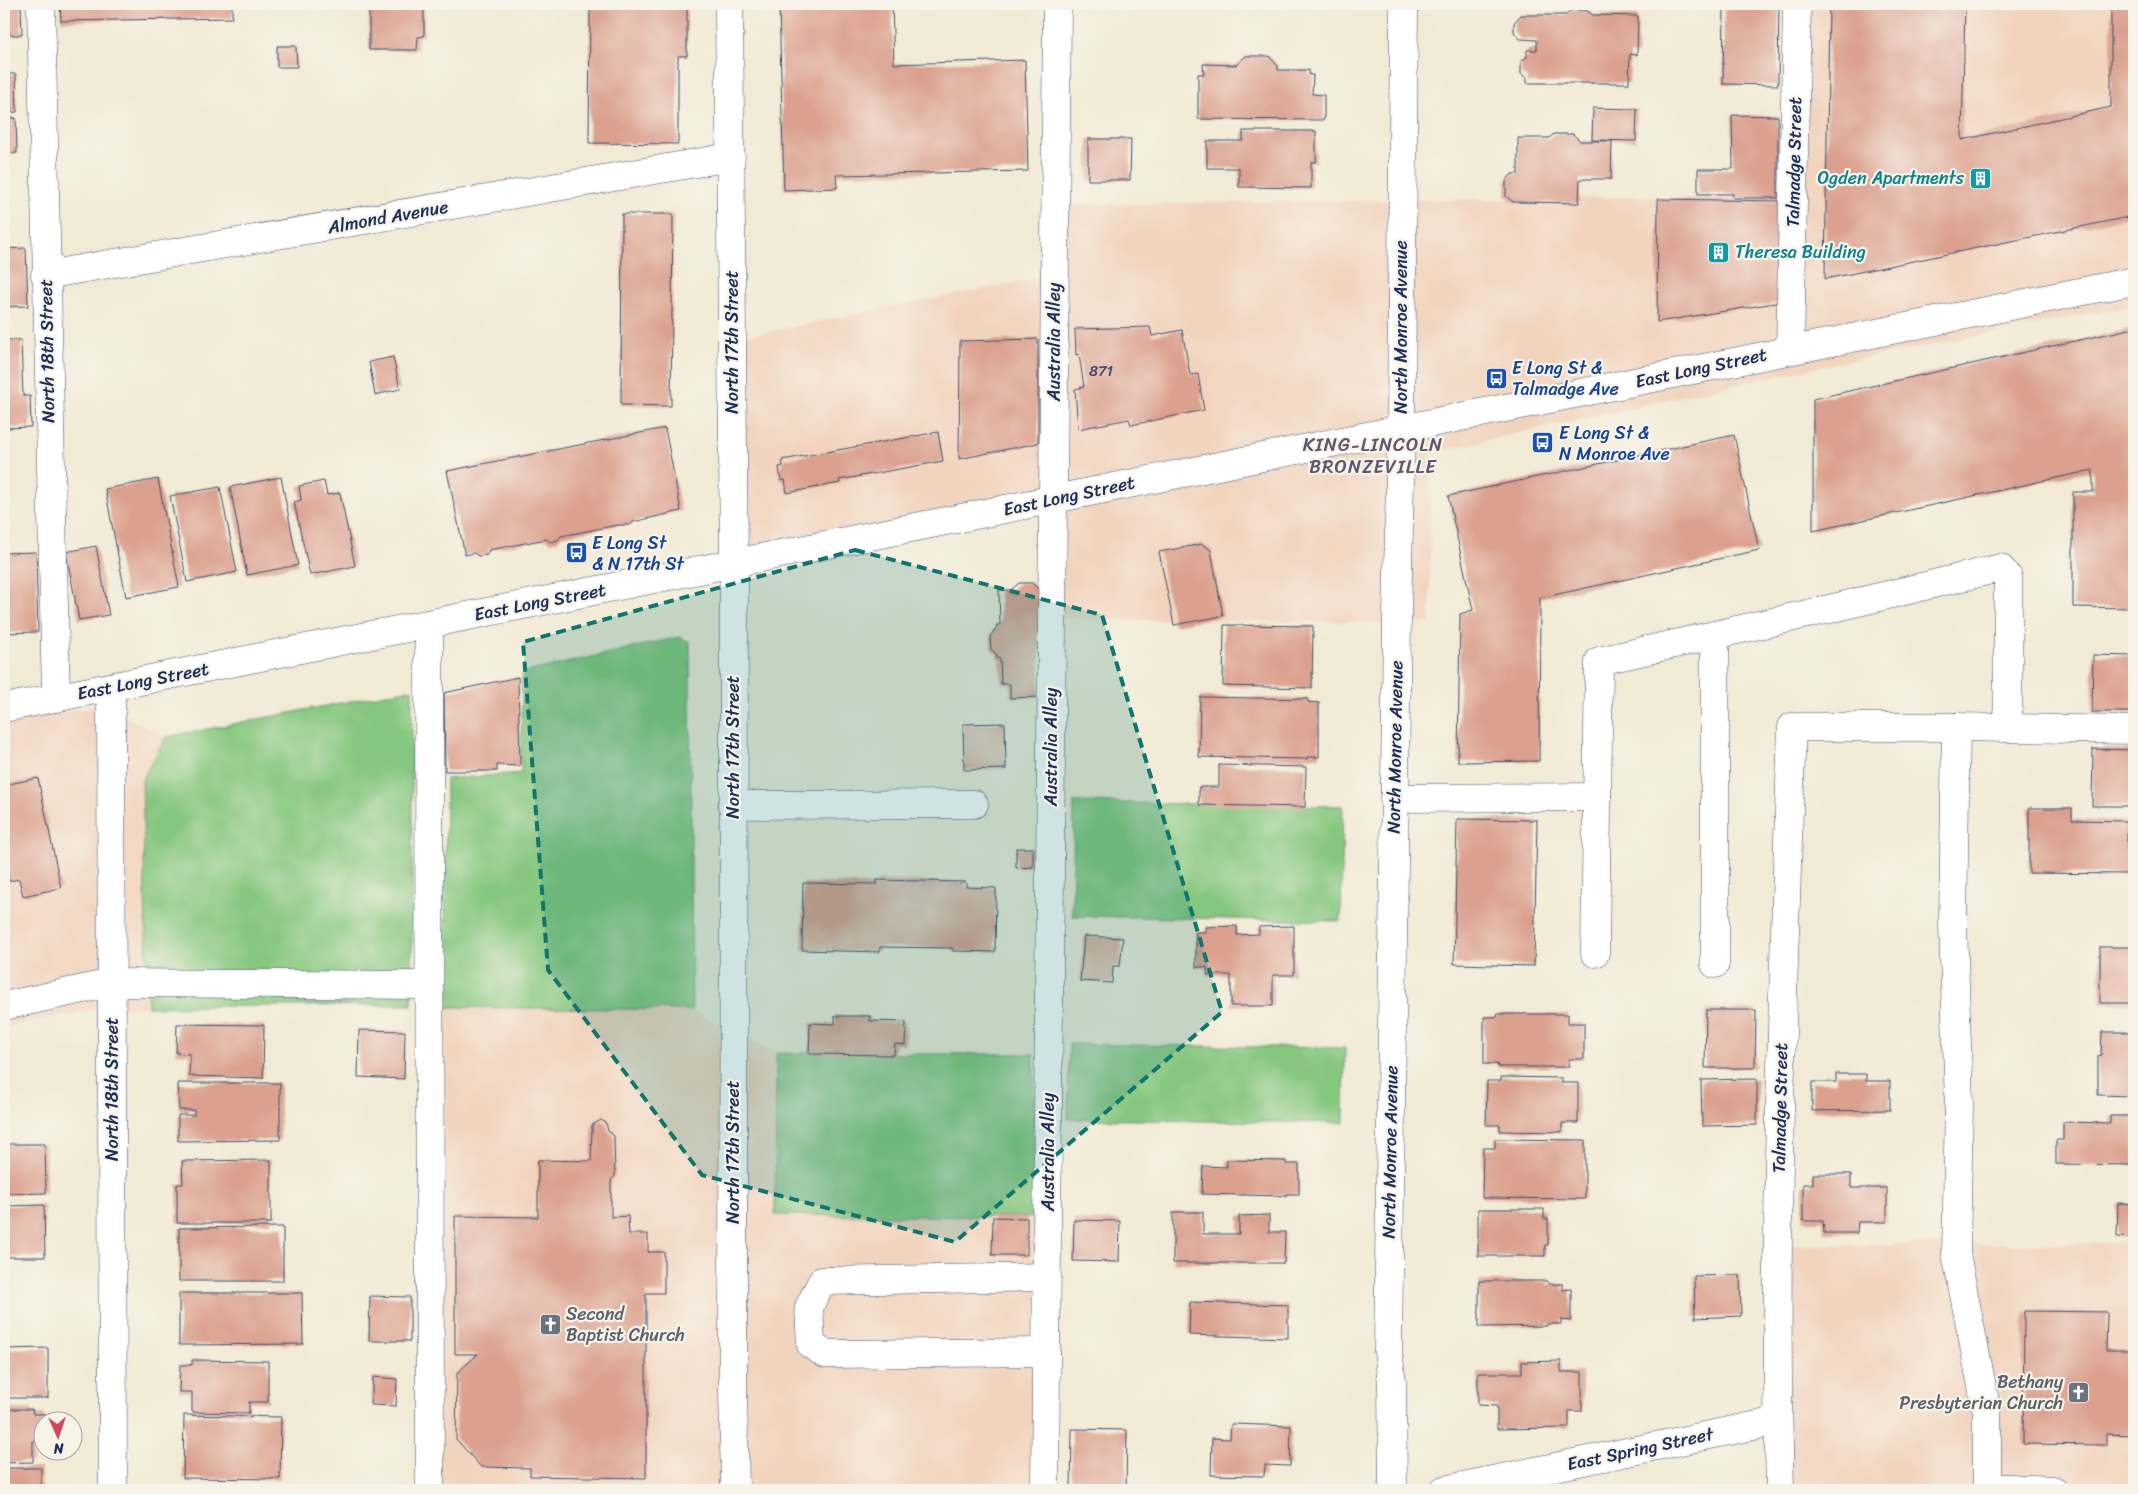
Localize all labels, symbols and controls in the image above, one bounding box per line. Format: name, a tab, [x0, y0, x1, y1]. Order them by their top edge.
street label: Talmadge Street	[1777, 96, 1811, 227]
place label: Ogden Apartments	[1817, 162, 1965, 194]
building icon: Ogden Apartments	[1968, 166, 1992, 190]
street label: Almond Avenue	[324, 191, 451, 244]
place label: Theresa Building	[1735, 236, 1866, 268]
street label: North Monroe Avenue	[1385, 240, 1417, 414]
building icon: Theresa Building	[1707, 240, 1731, 264]
street label: North 17th Street	[716, 270, 748, 414]
street label: North 18th Street	[30, 279, 64, 423]
street label: Australia Alley	[1038, 282, 1070, 402]
street label: East Long Street	[1632, 338, 1770, 398]
place label: E Long St & Talmadge Ave	[1512, 352, 1619, 405]
house number: 871	[1089, 358, 1113, 384]
bus stop icon: E Long St & Talmadge Ave	[1484, 366, 1508, 390]
place label: E Long St & N Monroe Ave	[1559, 417, 1670, 470]
district label: KING-LINCOLN BRONZEVILLE	[1303, 428, 1443, 483]
bus stop icon: E Long St & N Monroe Ave	[1531, 431, 1555, 455]
street label: East Long Street	[1000, 466, 1138, 526]
place label: E Long St & N 17th St	[592, 527, 685, 580]
bus stop icon: E Long St & N 17th St	[564, 541, 588, 565]
street label: East Long Street	[471, 574, 609, 630]
street label: East Long Street	[74, 653, 212, 709]
street label: North Monroe Avenue	[1377, 660, 1413, 834]
street label: North 17th Street	[717, 675, 749, 819]
street label: Australia Alley	[1035, 687, 1067, 807]
street label: North 18th Street	[96, 1017, 128, 1161]
street label: Talmadge Street	[1763, 1042, 1797, 1173]
street label: North Monroe Avenue	[1372, 1065, 1408, 1239]
street label: North 17th Street	[717, 1080, 749, 1224]
street label: Australia Alley	[1032, 1092, 1064, 1212]
place label: Second Baptist Church	[566, 1298, 685, 1351]
church icon: Second Baptist Church	[538, 1312, 562, 1336]
place label: Bethany Presbyterian Church	[1899, 1366, 2064, 1419]
church icon: Bethany Presbyterian Church	[2067, 1380, 2091, 1404]
north arrow	[32, 1412, 82, 1462]
street label: East Spring Street	[1564, 1418, 1717, 1480]
text: N	[53, 1436, 65, 1461]

